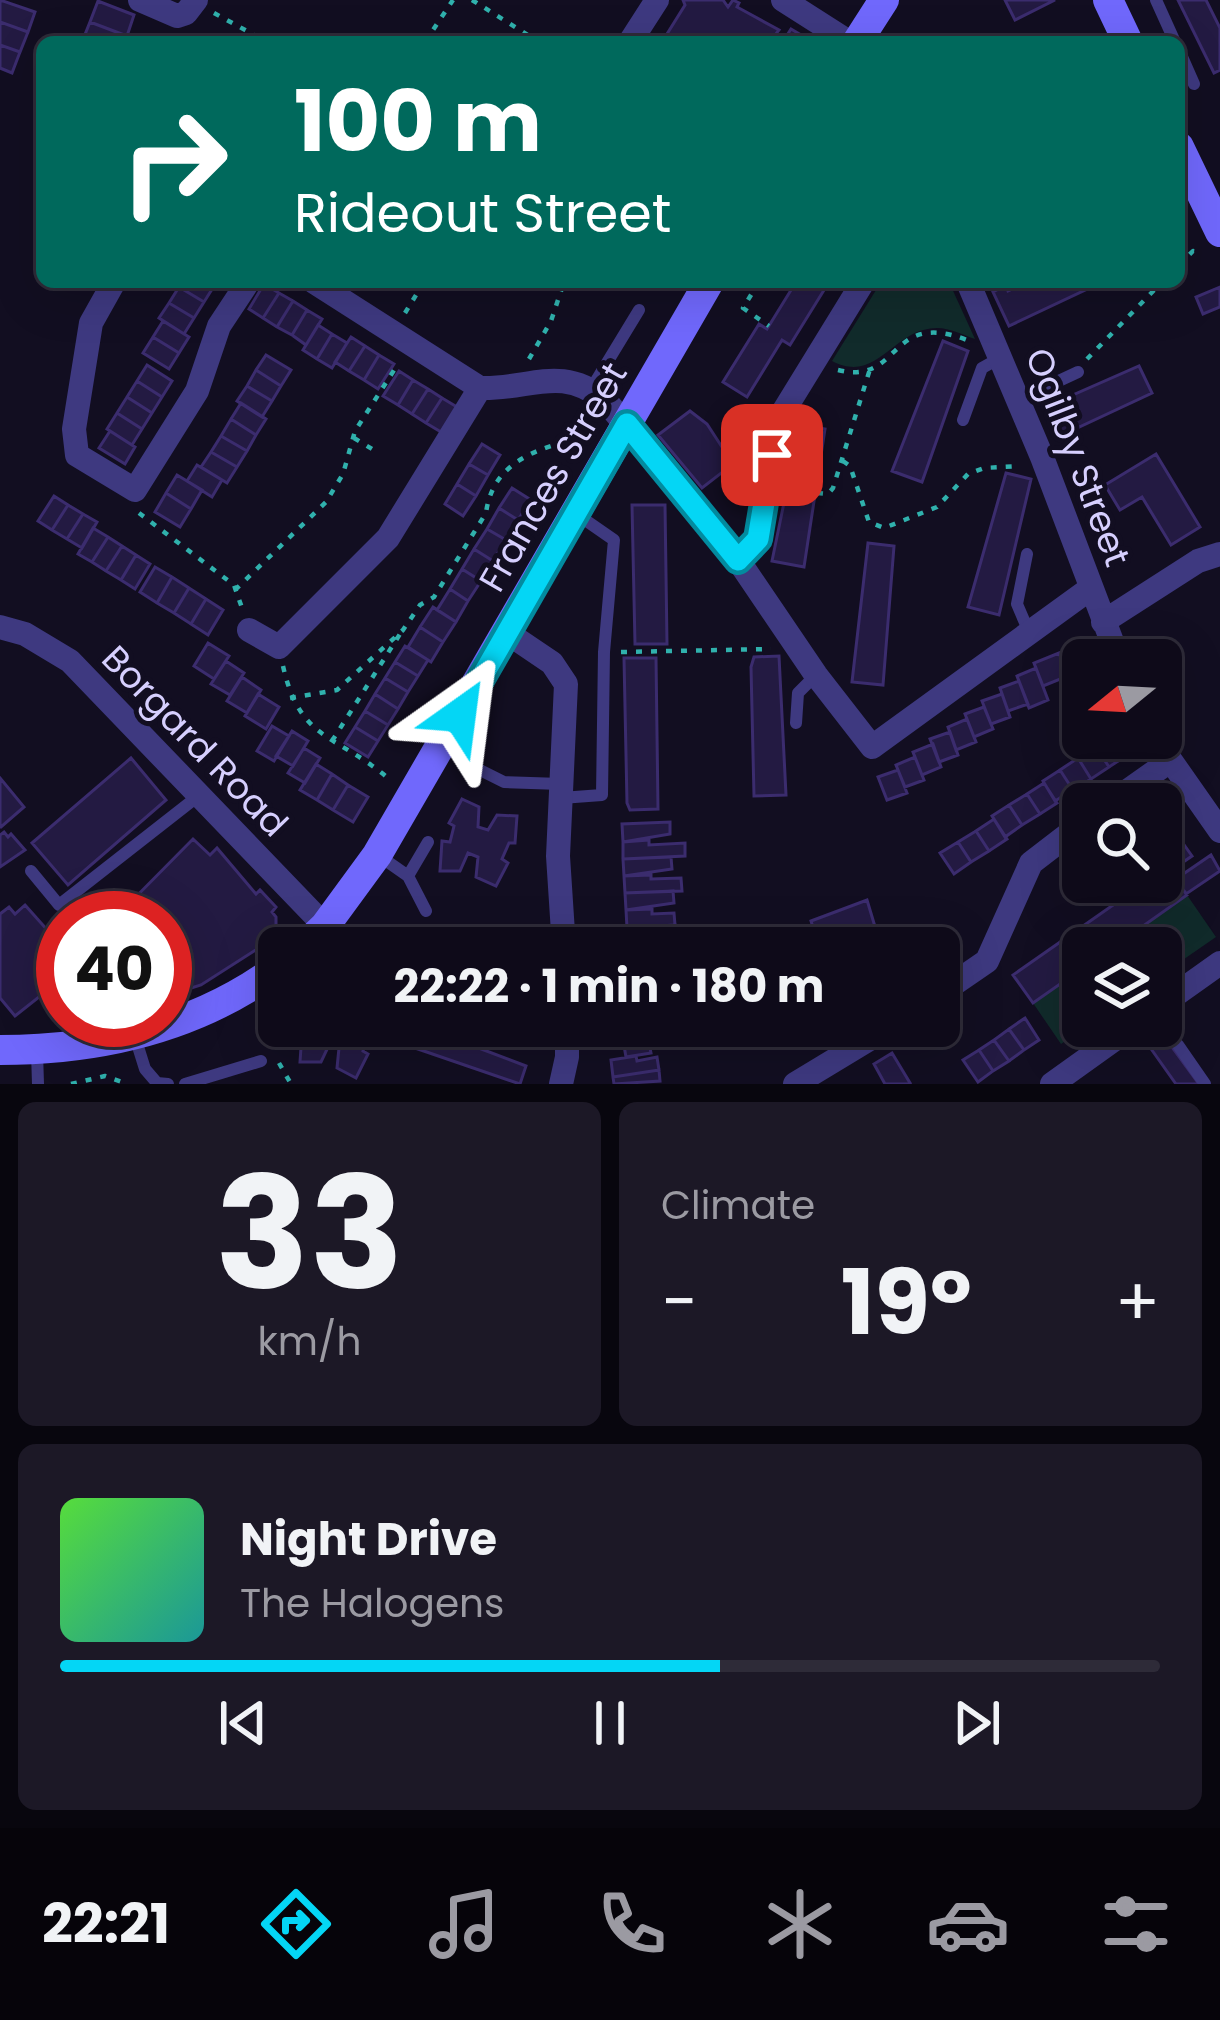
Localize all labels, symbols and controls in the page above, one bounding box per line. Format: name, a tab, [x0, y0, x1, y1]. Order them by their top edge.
text: 100 m	[294, 63, 542, 180]
icon: right	[96, 84, 252, 240]
text: Rideout Street	[294, 175, 671, 251]
street label: Ogilby Street	[1013, 341, 1143, 573]
street label: Frances Street	[467, 353, 639, 601]
pin	[721, 404, 823, 506]
icon: arrive	[739, 422, 805, 488]
street label: Borgard Road	[90, 634, 300, 848]
north arrow	[1062, 639, 1182, 759]
map controls	[1062, 639, 1182, 1047]
position arrow	[397, 652, 523, 778]
button: search	[1062, 783, 1182, 903]
speed limit sign: 40	[36, 891, 192, 1047]
button: layers	[1062, 927, 1182, 1047]
text: 22:22 · 1 min · 180 m	[394, 955, 824, 1018]
text: 33	[215, 1124, 404, 1343]
text: Climate	[661, 1178, 815, 1233]
text: 19°	[841, 1239, 972, 1366]
text: −	[661, 1256, 697, 1348]
text: +	[1115, 1256, 1160, 1348]
text: km/h	[258, 1314, 361, 1369]
text: Night Drive	[240, 1508, 497, 1571]
text: The Halogens	[240, 1576, 504, 1631]
icon: previous	[210, 1690, 276, 1756]
icon: pause	[577, 1690, 643, 1756]
icon: next	[944, 1690, 1010, 1756]
icon: directions	[254, 1882, 338, 1966]
icon: music	[422, 1882, 506, 1966]
icon: phone	[590, 1882, 674, 1966]
icon: climate	[758, 1882, 842, 1966]
icon: car	[926, 1882, 1010, 1966]
icon: filters	[1094, 1882, 1178, 1966]
text: 22:21	[42, 1886, 170, 1962]

